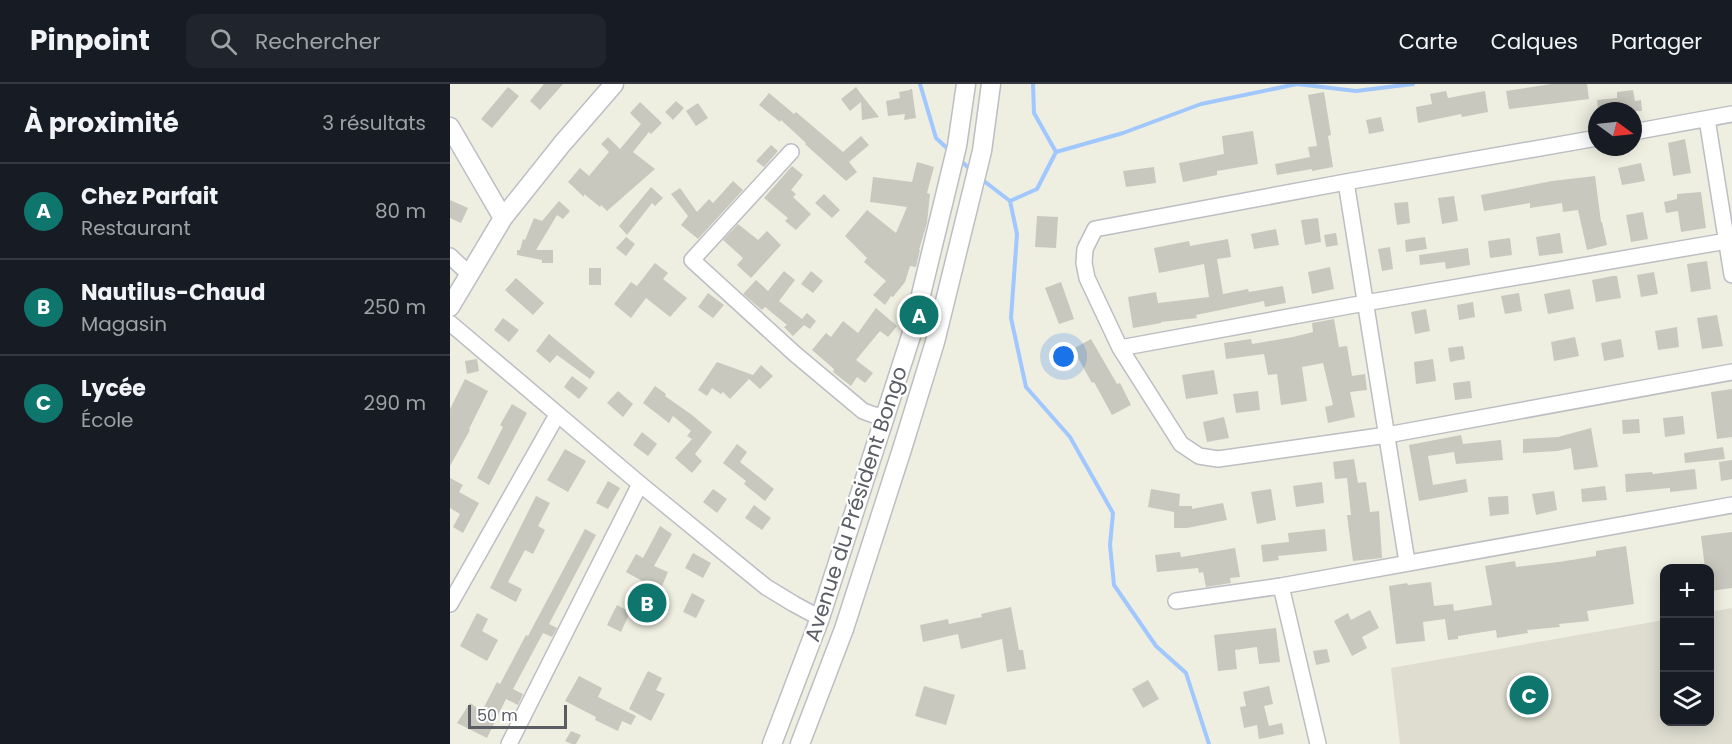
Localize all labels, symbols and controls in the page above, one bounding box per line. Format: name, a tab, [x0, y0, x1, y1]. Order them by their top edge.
search box	[186, 14, 606, 68]
text: Pinpoint	[30, 21, 150, 60]
icon: search	[207, 25, 240, 58]
text: Rechercher	[255, 26, 381, 57]
text: Carte	[1399, 27, 1458, 56]
text: Calques	[1491, 27, 1578, 56]
text: Partager	[1611, 27, 1702, 56]
north arrow	[1588, 102, 1642, 156]
text: À proximité	[24, 105, 179, 141]
text: 3 résultats	[322, 109, 426, 137]
text: Chez Parfait	[81, 181, 218, 212]
text: A	[36, 197, 51, 225]
text: 80 m	[375, 197, 426, 225]
text: Restaurant	[81, 214, 191, 242]
text: Nautilus-Chaud	[81, 277, 265, 308]
pin: A	[900, 292, 938, 338]
text: B	[37, 293, 50, 321]
text: 250 m	[363, 293, 426, 321]
text: Magasin	[81, 310, 167, 338]
your location	[1049, 342, 1078, 371]
street label: Avenue du Président Bongo	[797, 362, 914, 645]
text: Lycée	[81, 373, 146, 404]
text: C	[36, 389, 51, 417]
text: 290 m	[363, 389, 426, 417]
text: École	[81, 406, 134, 434]
map controls	[1660, 564, 1714, 726]
button: +	[1660, 564, 1714, 618]
pin: B	[628, 580, 666, 626]
button: −	[1660, 618, 1714, 672]
pin: C	[1510, 672, 1548, 718]
button: layers	[1660, 672, 1714, 726]
scale bar	[468, 702, 567, 730]
text: 50 m	[477, 704, 518, 727]

